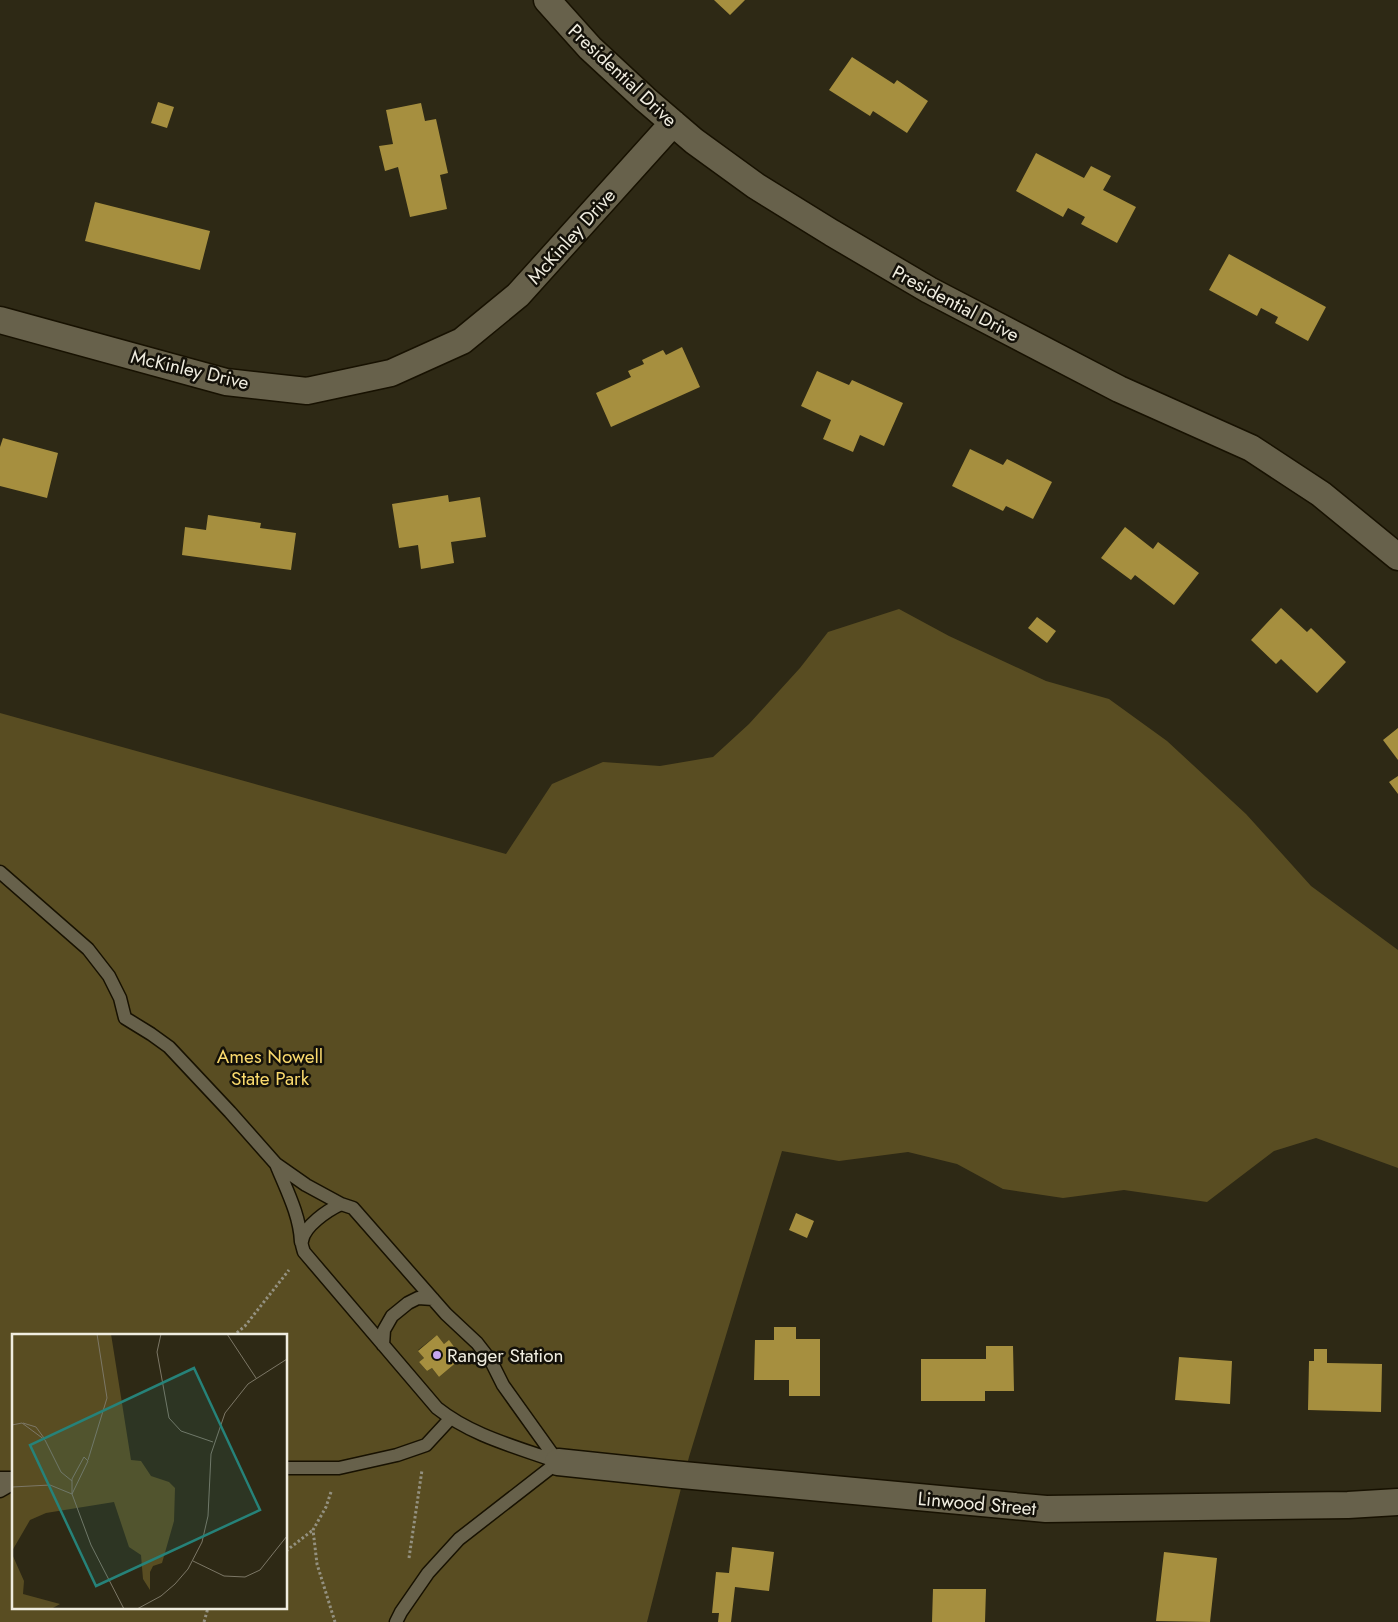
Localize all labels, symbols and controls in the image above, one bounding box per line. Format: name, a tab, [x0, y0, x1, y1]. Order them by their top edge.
street label: Presidential Drive	[562, 18, 683, 133]
street label: McKinley Drive	[521, 182, 622, 290]
street label: Presidential Drive	[888, 259, 1024, 348]
street label: McKinley Drive	[128, 343, 252, 396]
park label: Ames Nowell State Park	[217, 1043, 323, 1092]
inset map	[12, 1334, 288, 1610]
place label: Ranger Station	[447, 1342, 564, 1369]
marker: Ranger Station	[431, 1349, 443, 1361]
street label: Linwood Street	[917, 1485, 1038, 1522]

